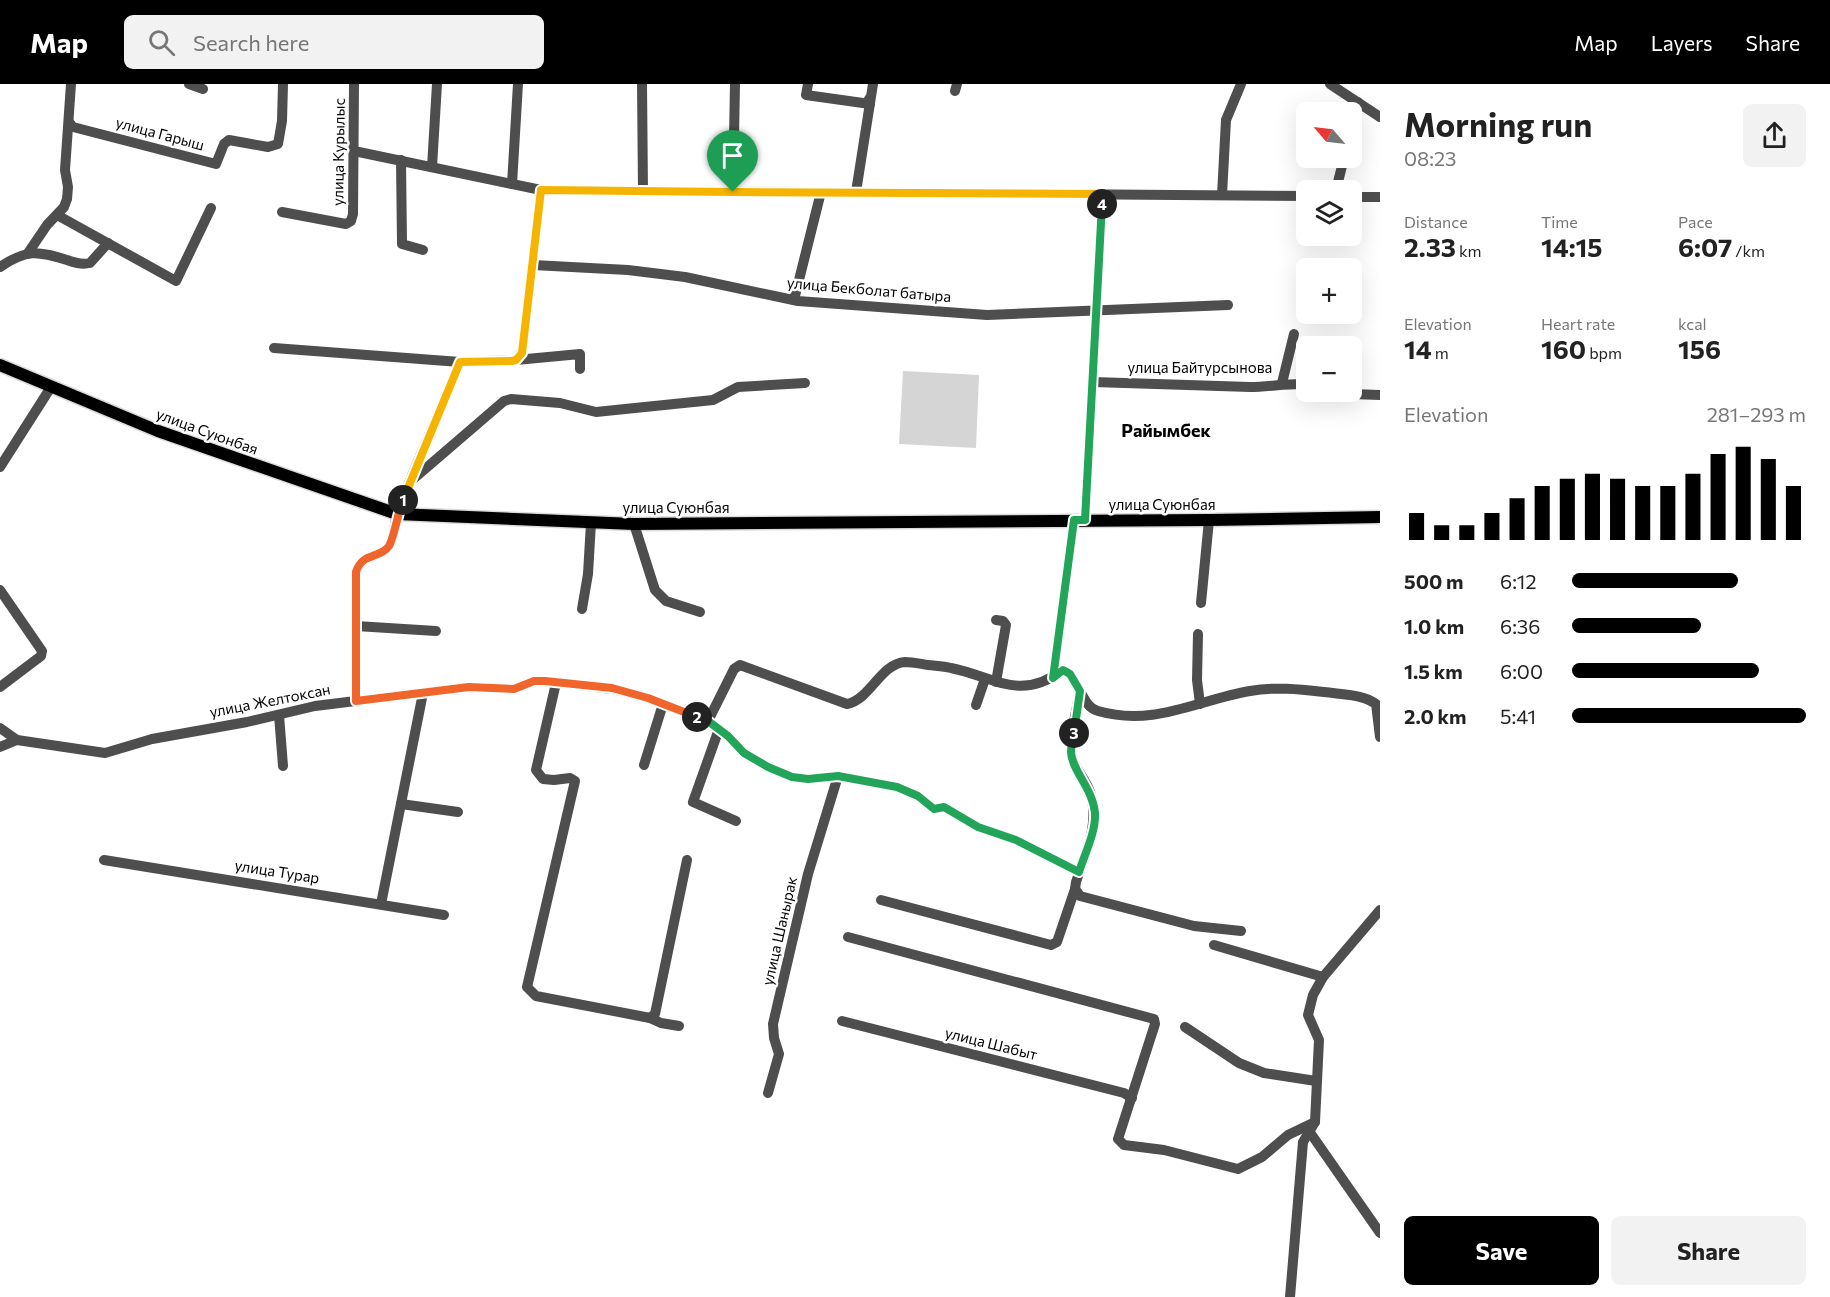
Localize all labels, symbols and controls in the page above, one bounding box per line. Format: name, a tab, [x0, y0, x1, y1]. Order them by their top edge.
search box	[124, 15, 544, 69]
text: Map	[30, 25, 88, 59]
icon: search	[145, 26, 178, 59]
text: Search here	[193, 29, 309, 56]
text: Map	[1574, 30, 1618, 55]
text: Layers	[1651, 30, 1713, 55]
text: Share	[1746, 30, 1800, 55]
street label: улица Курылыс	[328, 98, 348, 206]
north arrow	[1296, 102, 1362, 168]
map controls	[1296, 102, 1362, 402]
text: Morning run	[1404, 103, 1592, 144]
button: share	[1743, 104, 1806, 167]
street label: улица Гарыш	[114, 113, 207, 153]
pin	[707, 130, 758, 192]
icon: arrive	[716, 139, 749, 172]
text: 08:23	[1404, 146, 1456, 170]
button: layers	[1296, 180, 1362, 246]
pin: 4	[1087, 189, 1117, 219]
text: 4	[1097, 194, 1107, 213]
text: Distance	[1404, 212, 1468, 231]
text: Time	[1541, 212, 1578, 231]
text: Pace	[1678, 212, 1713, 231]
text: 2.33	[1404, 231, 1456, 262]
text: 14:15	[1541, 231, 1603, 262]
text: 6:07	[1678, 231, 1732, 262]
text: km	[1456, 241, 1482, 260]
text: /km	[1732, 241, 1765, 260]
button: +	[1296, 258, 1362, 324]
street label: улица Бекболат батыра	[786, 273, 952, 305]
text: Elevation	[1404, 314, 1472, 333]
text: Heart rate	[1541, 314, 1615, 333]
text: kcal	[1678, 314, 1707, 333]
text: 14	[1404, 333, 1432, 364]
text: 160	[1541, 333, 1586, 364]
text: 156	[1678, 333, 1721, 364]
button: −	[1296, 336, 1362, 402]
text: m	[1432, 343, 1449, 362]
text: bpm	[1586, 343, 1622, 362]
street label: улица Байтурсынова	[1128, 358, 1272, 376]
text: Elevation	[1404, 402, 1489, 426]
text: 281–293 m	[1707, 402, 1806, 426]
street label: улица Суюнбая	[154, 404, 261, 458]
district label: Райымбек	[1121, 419, 1212, 441]
pin: 1	[388, 485, 418, 515]
text: 1	[399, 490, 407, 509]
street label: улица Суюнбая	[1108, 495, 1216, 513]
street label: улица Суюнбая	[622, 498, 730, 516]
text: 500 m	[1404, 569, 1464, 593]
text: 6:12	[1500, 569, 1537, 593]
text: 1.0 km	[1404, 614, 1464, 638]
text: 6:36	[1500, 614, 1540, 638]
text: 1.5 km	[1404, 659, 1463, 683]
text: 6:00	[1500, 659, 1543, 683]
street label: улица Желтоксан	[208, 679, 332, 721]
pin: 2	[682, 702, 712, 732]
text: 2.0 km	[1404, 704, 1466, 728]
text: 5:41	[1500, 704, 1536, 728]
text: 2	[692, 707, 702, 726]
pin: 3	[1059, 718, 1089, 748]
text: 3	[1069, 723, 1079, 742]
street label: улица Турар	[233, 855, 321, 887]
street label: улица Шанырак	[758, 875, 800, 987]
street label: улица Шабыт	[943, 1023, 1039, 1063]
button: Save	[1404, 1216, 1599, 1285]
button: Share	[1611, 1216, 1806, 1285]

